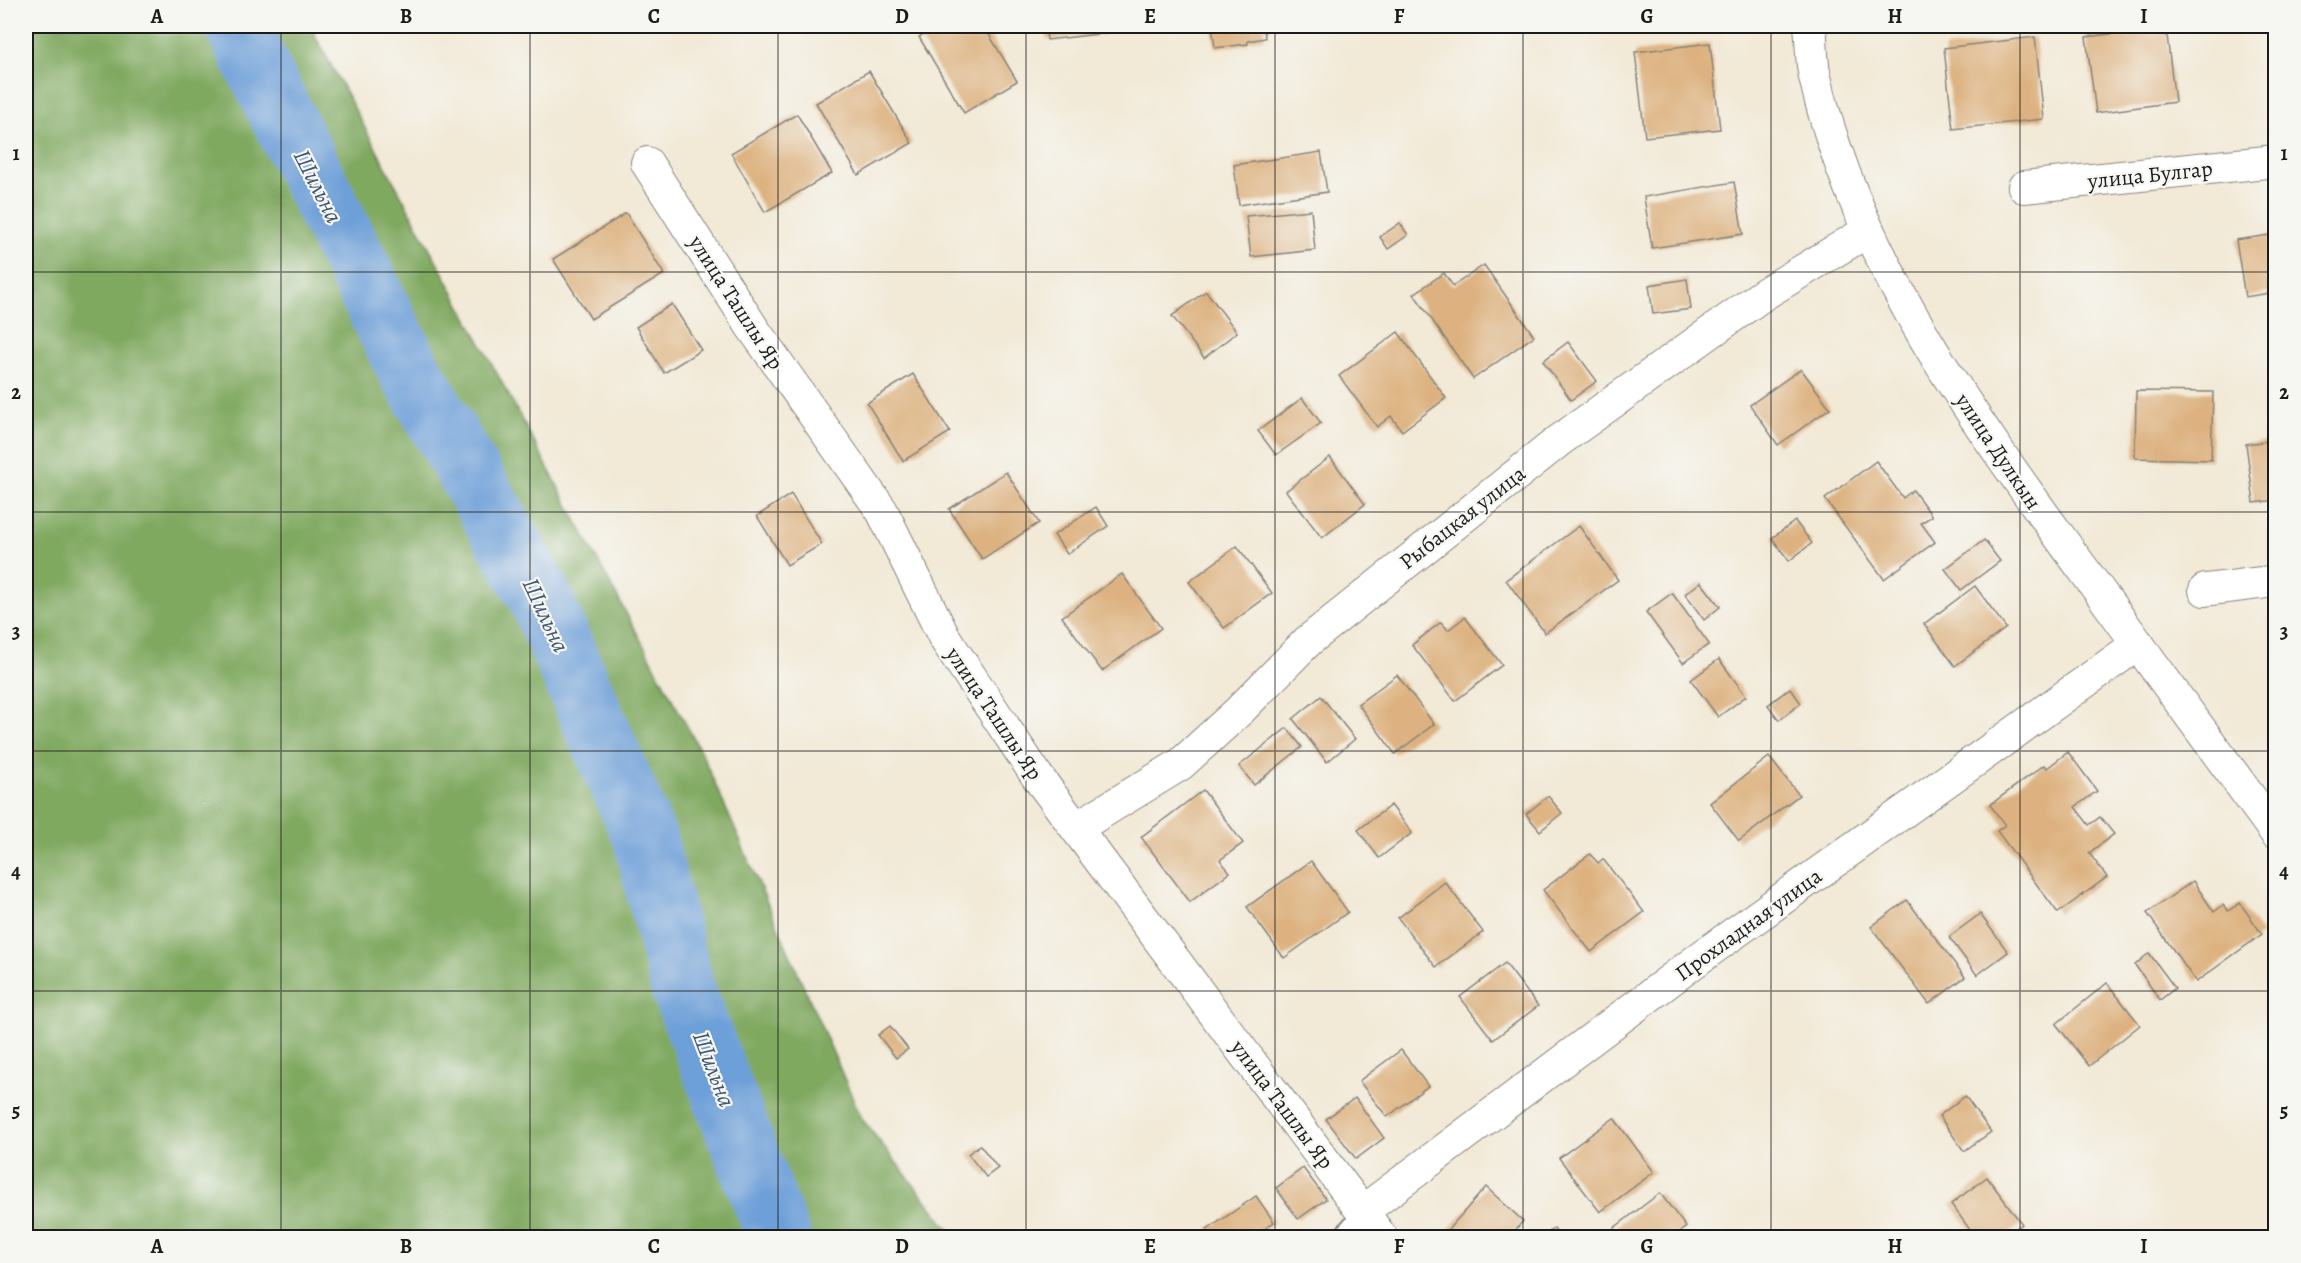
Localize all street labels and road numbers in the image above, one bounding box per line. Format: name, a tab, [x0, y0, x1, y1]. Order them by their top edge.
street label: улица Булгар	[2085, 154, 2214, 197]
street label: улица Ташлы Яр	[681, 229, 791, 376]
street label: улица Дулкын	[1948, 387, 2048, 516]
street label: Рыбацкая улица	[1393, 458, 1533, 577]
street label: улица Ташлы Яр	[938, 640, 1050, 786]
street label: Прохладная улица	[1669, 861, 1829, 988]
street label: улица Ташлы Яр	[1223, 1033, 1341, 1175]

